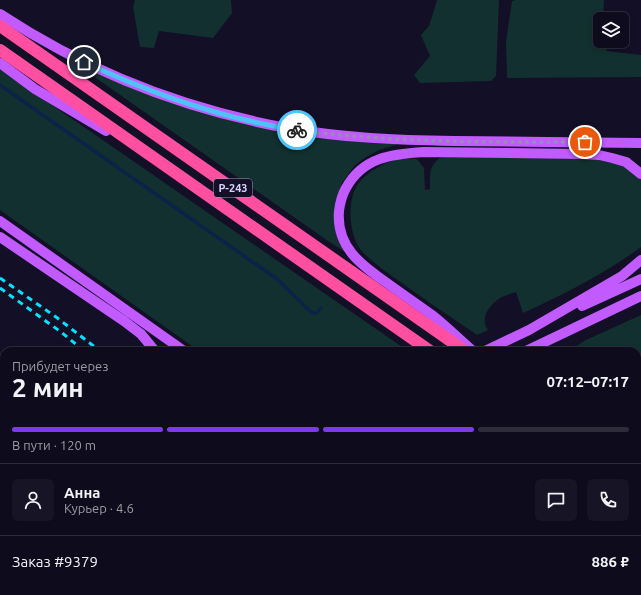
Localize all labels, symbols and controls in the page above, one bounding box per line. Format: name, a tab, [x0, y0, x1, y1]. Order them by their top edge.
map controls	[593, 12, 629, 48]
button: layers	[593, 12, 629, 48]
pin	[67, 45, 101, 79]
icon: home	[73, 51, 95, 73]
courier	[277, 110, 317, 150]
icon: bike	[286, 119, 308, 141]
pin	[568, 125, 602, 159]
icon: bag	[574, 131, 596, 153]
road number: Р-243	[214, 179, 252, 197]
text: Прибудет через	[12, 359, 109, 373]
text: 2 мин	[12, 373, 84, 402]
text: 07:12–07:17	[546, 373, 629, 390]
text: В пути · 120 m	[12, 438, 96, 452]
button: person	[12, 479, 54, 521]
button: chat	[535, 479, 577, 521]
button: phone	[587, 479, 629, 521]
text: Анна	[64, 484, 100, 501]
text: Курьер · 4.6	[64, 501, 134, 515]
text: Заказ #9379	[12, 553, 98, 570]
text: 886 ₽	[592, 553, 629, 570]

